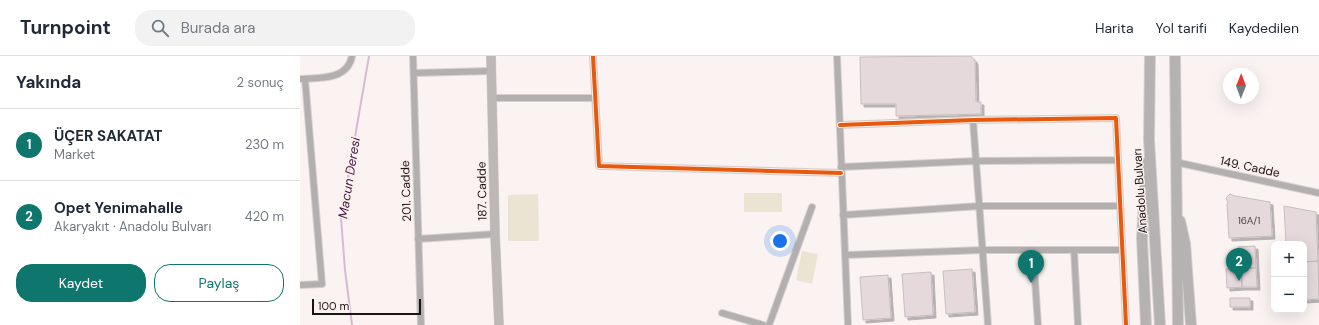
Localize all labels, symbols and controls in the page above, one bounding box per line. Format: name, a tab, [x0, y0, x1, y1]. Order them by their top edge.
search box	[135, 10, 415, 46]
text: Turnpoint	[20, 15, 111, 40]
icon: search	[149, 17, 171, 39]
text: Burada ara	[181, 18, 255, 38]
text: Harita	[1095, 19, 1134, 37]
text: Yol tarifi	[1156, 19, 1207, 37]
text: Kaydedilen	[1229, 19, 1299, 37]
north arrow	[1223, 68, 1259, 104]
text: Yakında	[16, 71, 81, 93]
text: 2 sonuç	[236, 74, 284, 91]
text: ÜÇER SAKATAT	[54, 126, 162, 146]
text: 1	[27, 136, 31, 153]
text: 230 m	[245, 136, 284, 153]
water label: Macun Deresi	[334, 136, 364, 220]
text: Market	[54, 146, 95, 163]
street label: Anadolu Bulvarı	[1129, 148, 1151, 234]
street label: 149. Cadde	[1219, 153, 1282, 181]
street label: 201. Cadde	[397, 160, 415, 222]
street label: 187. Cadde	[473, 161, 491, 221]
text: Opet Yenimahalle	[54, 198, 183, 218]
text: 2	[25, 208, 33, 225]
text: 420 m	[245, 208, 284, 225]
house number: 16A/1	[1238, 214, 1260, 227]
text: Akaryakıt · Anadolu Bulvarı	[54, 218, 211, 235]
your location	[770, 231, 790, 251]
map controls	[1271, 241, 1307, 313]
button: +	[1271, 241, 1307, 277]
pin: 2	[1226, 248, 1252, 281]
pin: 1	[1018, 250, 1044, 283]
button: Kaydet	[16, 264, 146, 302]
button: Paylaş	[154, 264, 284, 302]
button: −	[1271, 277, 1307, 313]
scale bar	[312, 297, 421, 316]
text: 100 m	[318, 299, 349, 313]

